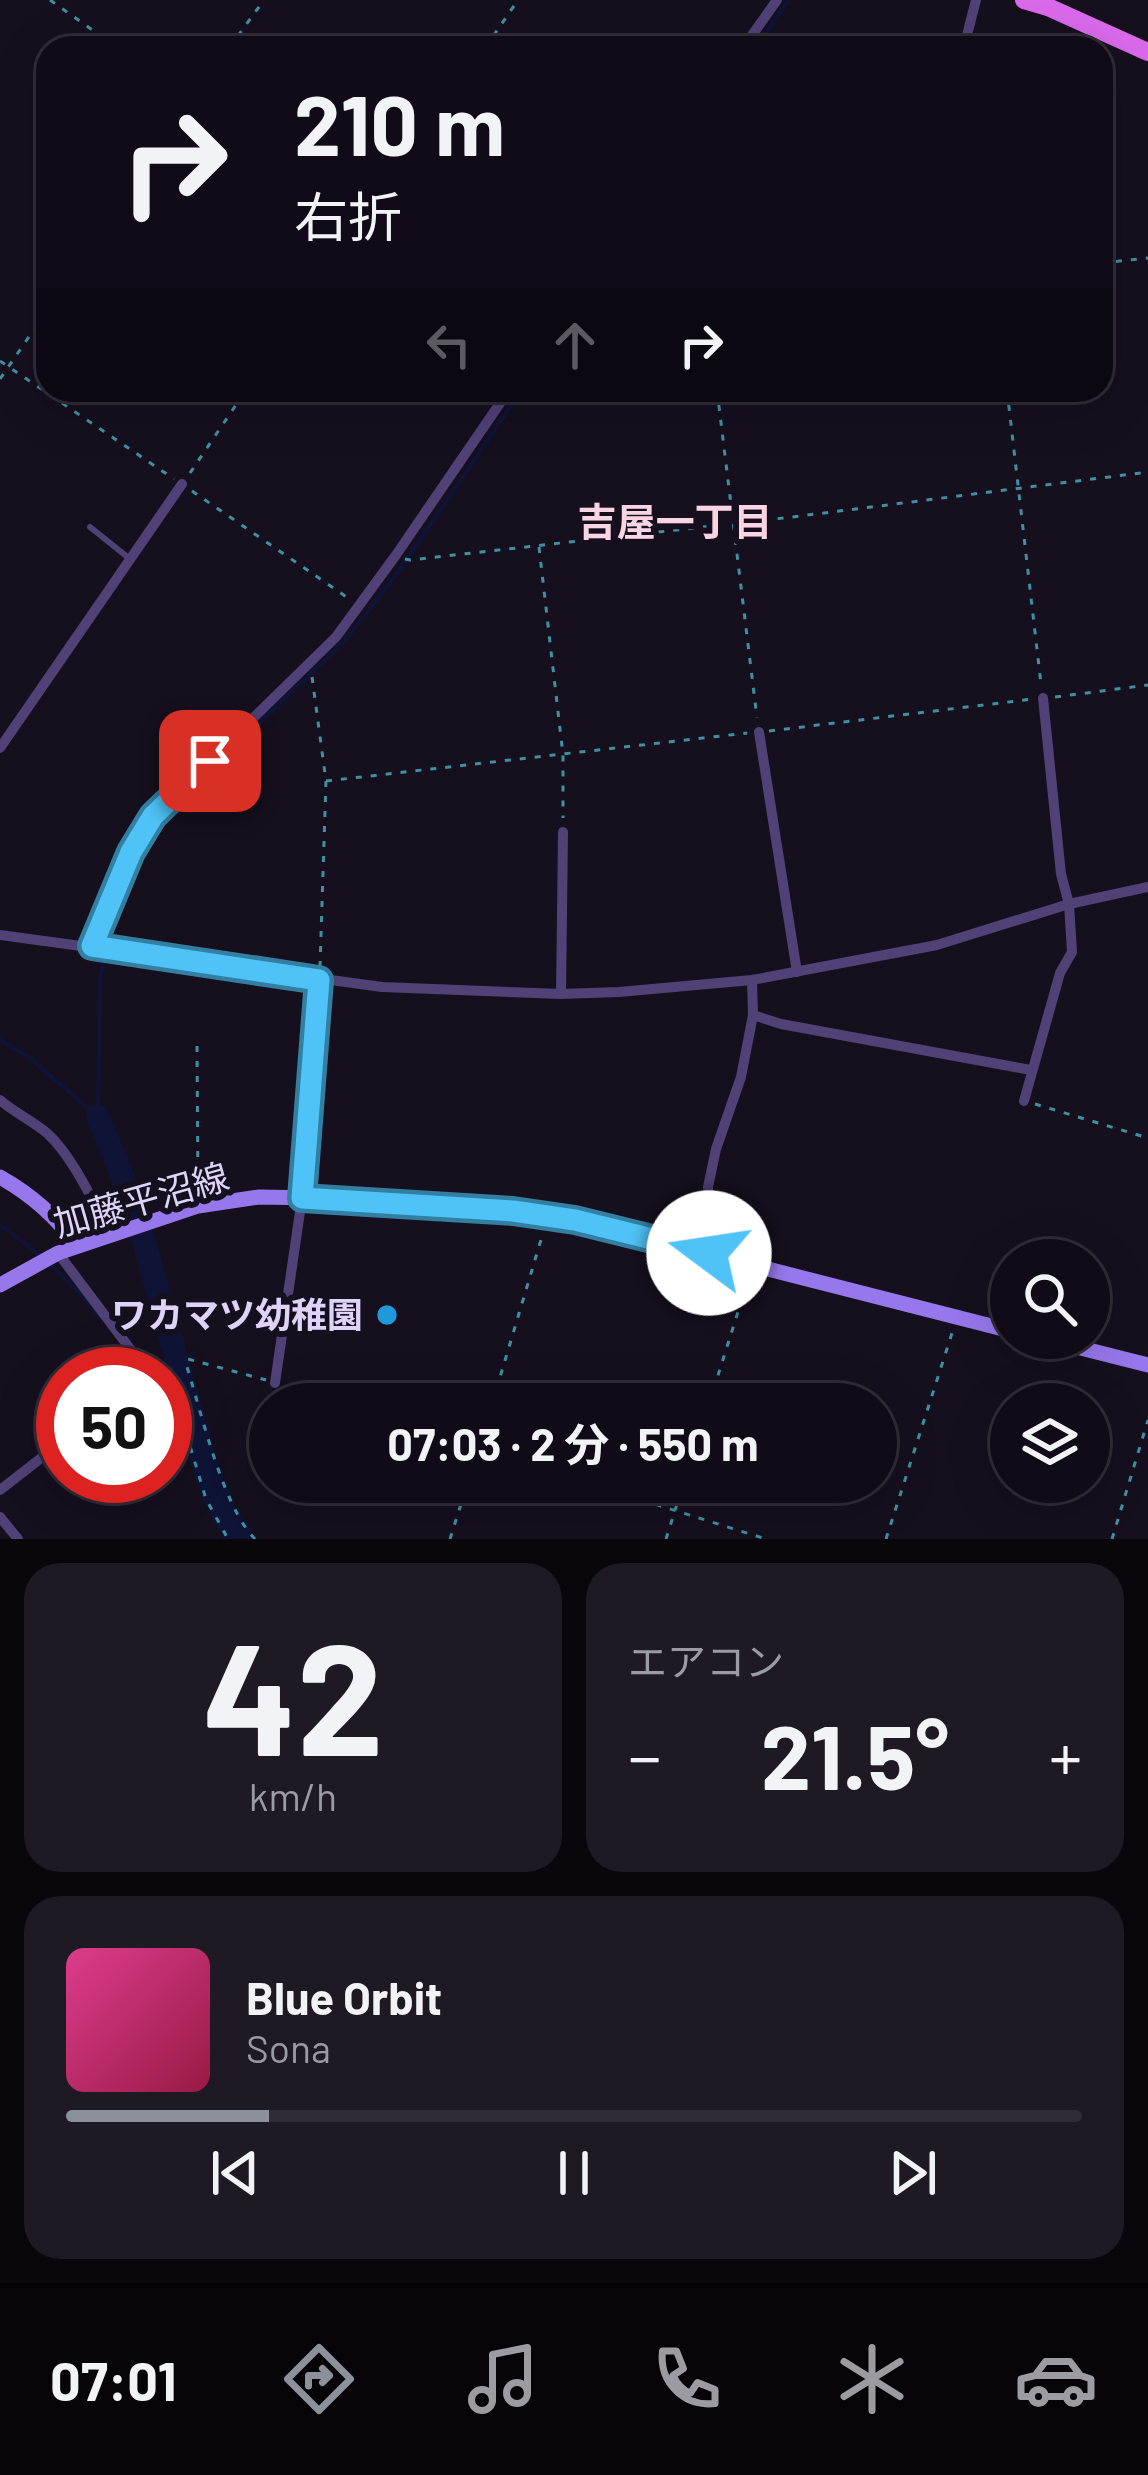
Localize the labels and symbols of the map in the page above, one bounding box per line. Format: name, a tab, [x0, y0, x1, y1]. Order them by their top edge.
district label: 吉屋一丁目	[577, 497, 773, 544]
pin	[159, 710, 261, 812]
street label: 加藤平沼線	[48, 1153, 233, 1244]
position arrow	[646, 1190, 772, 1316]
place label: ワカマツ幼稚園	[111, 1292, 363, 1335]
marker: ワカマツ幼稚園	[374, 1302, 400, 1328]
speed limit sign: 50	[36, 1347, 192, 1503]

